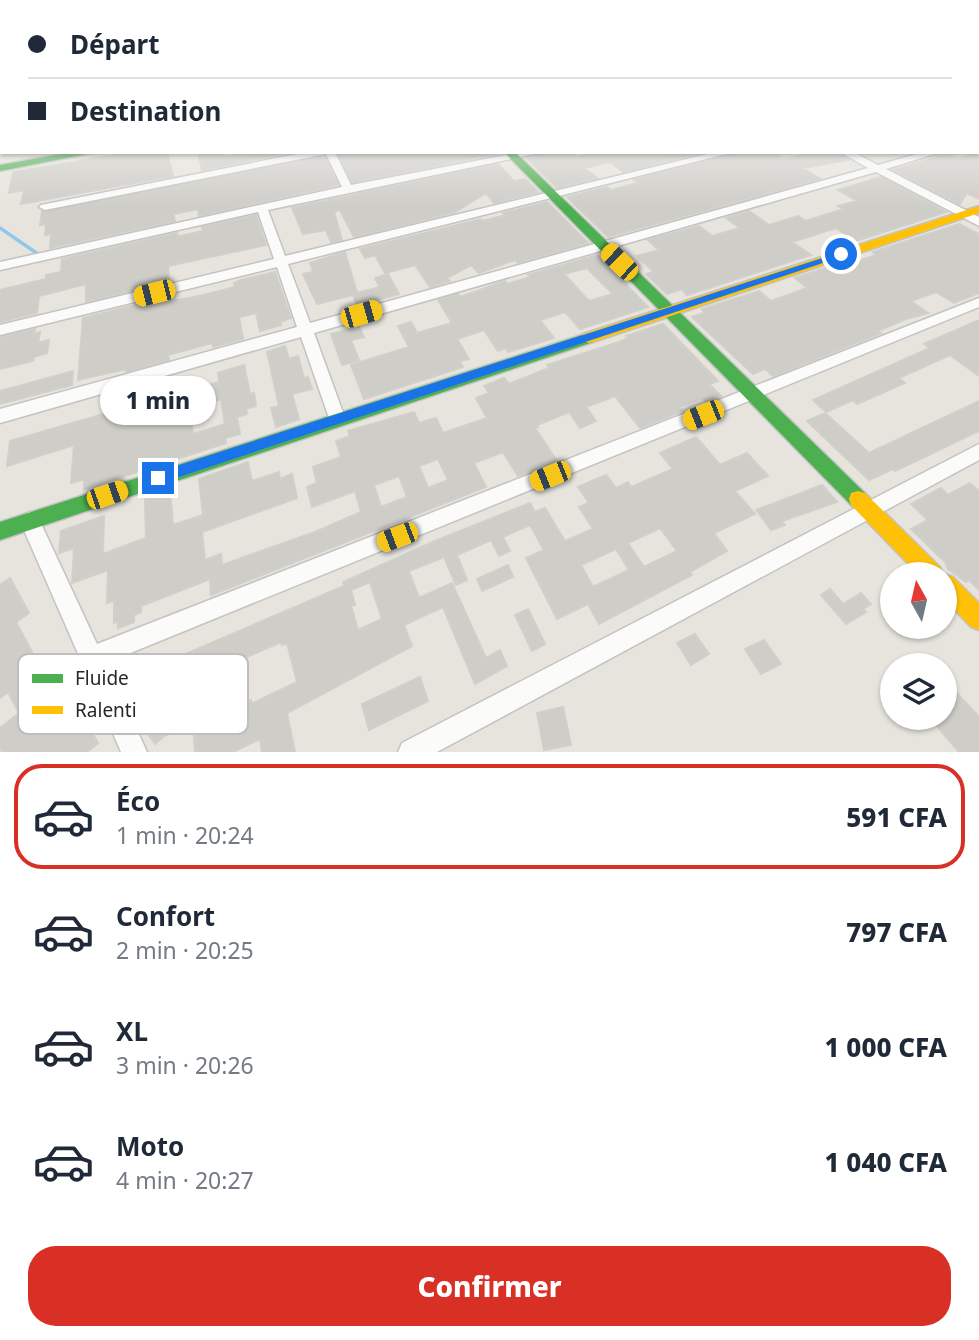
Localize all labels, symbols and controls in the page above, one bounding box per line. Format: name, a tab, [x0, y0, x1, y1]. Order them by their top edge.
text: Départ	[70, 26, 159, 62]
text: Destination	[70, 93, 221, 129]
route start	[825, 238, 857, 270]
car	[597, 240, 642, 284]
car	[132, 278, 177, 308]
car	[338, 298, 385, 330]
callout: 1 min	[100, 377, 216, 426]
text: 1 min	[126, 384, 190, 416]
car	[680, 397, 727, 433]
car	[527, 458, 574, 494]
route end	[142, 462, 174, 494]
car	[84, 478, 131, 512]
car	[374, 520, 421, 554]
north arrow	[880, 562, 957, 639]
map controls	[880, 562, 957, 730]
button: layers	[880, 653, 957, 730]
legend	[18, 654, 248, 734]
text: Fluide	[75, 665, 129, 691]
text: Ralenti	[75, 697, 137, 723]
text: Éco	[116, 783, 160, 819]
icon: car	[32, 785, 95, 848]
text: 591 CFA	[846, 799, 947, 835]
text: 1 min · 20:24	[116, 819, 254, 851]
text: Confort	[116, 898, 215, 934]
icon: car	[32, 900, 95, 963]
text: 797 CFA	[846, 914, 947, 950]
text: 2 min · 20:25	[116, 934, 254, 966]
text: XL	[116, 1013, 148, 1049]
icon: car	[32, 1015, 95, 1078]
text: 1 000 CFA	[825, 1029, 947, 1065]
text: 3 min · 20:26	[116, 1049, 254, 1081]
text: Moto	[116, 1128, 184, 1164]
icon: car	[32, 1130, 95, 1193]
text: 1 040 CFA	[825, 1144, 947, 1180]
text: 4 min · 20:27	[116, 1164, 254, 1196]
button: Confirmer	[28, 1246, 951, 1326]

